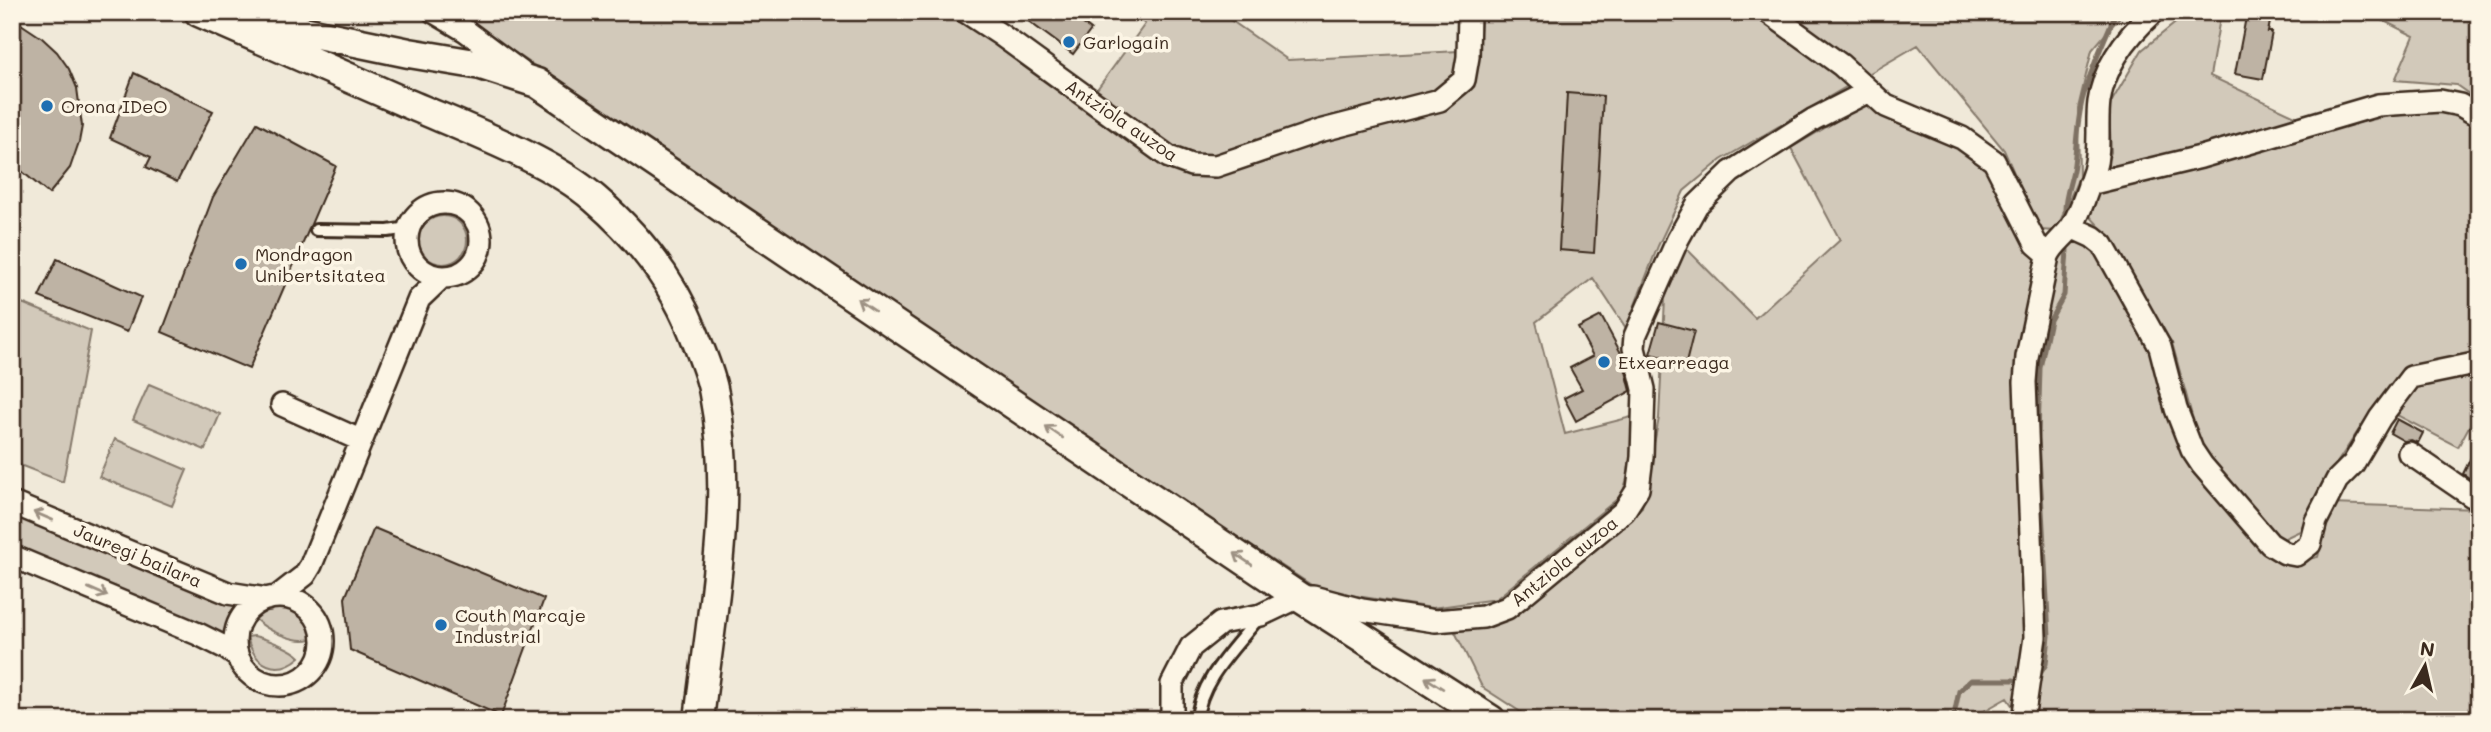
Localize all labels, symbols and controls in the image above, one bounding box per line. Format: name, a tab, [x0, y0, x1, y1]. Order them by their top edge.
place label: Garlogain	[1083, 30, 1169, 54]
marker: Garlogain	[1061, 34, 1077, 50]
street label: Antziola auzoa	[1061, 73, 1183, 167]
place label: Orona IDeO	[61, 94, 168, 118]
marker: Orona IDeO	[39, 98, 55, 114]
place label: Mondragon Unibertsitatea	[255, 242, 386, 287]
marker: Mondragon Unibertsitatea	[233, 256, 249, 272]
one-way arrow	[857, 298, 876, 312]
place label: Etxearreaga	[1618, 350, 1730, 374]
marker: Etxearreaga	[1596, 354, 1612, 370]
one-way arrow	[1045, 425, 1065, 439]
one-way arrow	[33, 508, 55, 521]
street label: Antziola auzoa	[1506, 510, 1622, 612]
street label: Jauregi bailara	[70, 517, 206, 593]
one-way arrow	[1234, 552, 1253, 567]
one-way arrow	[86, 586, 108, 599]
place label: Couth Marcaje Industrial	[455, 603, 586, 648]
marker: Couth Marcaje Industrial	[433, 617, 449, 633]
north arrow	[2390, 630, 2460, 700]
text: N	[2419, 635, 2436, 662]
one-way arrow	[1424, 676, 1444, 690]

